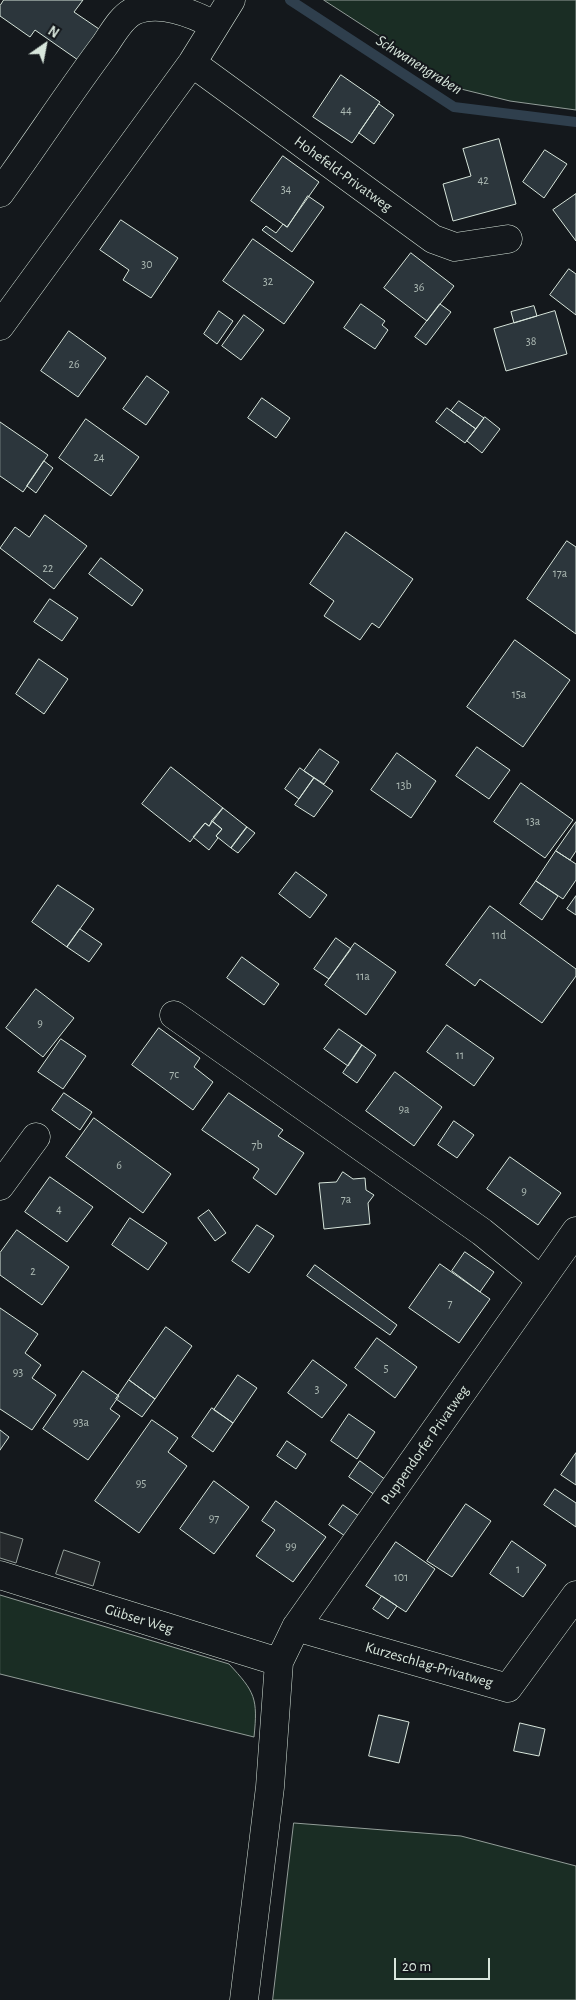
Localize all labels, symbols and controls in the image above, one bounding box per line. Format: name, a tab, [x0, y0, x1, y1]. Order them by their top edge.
north arrow	[20, 20, 70, 70]
text: N	[45, 24, 61, 41]
water label: Schwanengraben	[372, 31, 466, 99]
house number: 44	[340, 103, 352, 117]
street label: Hohefeld-Privatweg	[291, 132, 395, 216]
house number: 42	[477, 173, 489, 187]
house number: 34	[281, 182, 291, 196]
house number: 30	[141, 257, 153, 271]
house number: 32	[263, 274, 273, 288]
house number: 36	[414, 280, 424, 294]
house number: 38	[526, 334, 536, 348]
house number: 26	[68, 357, 80, 371]
house number: 24	[93, 450, 105, 464]
house number: 22	[43, 561, 53, 575]
house number: 17a	[553, 566, 567, 580]
house number: 15a	[512, 687, 526, 701]
house number: 13b	[396, 778, 412, 792]
house number: 13a	[526, 814, 540, 828]
house number: 11d	[492, 928, 506, 942]
house number: 11a	[356, 969, 370, 983]
house number: 9	[37, 1016, 43, 1030]
house number: 11	[456, 1048, 464, 1062]
house number: 7c	[169, 1067, 179, 1081]
house number: 9a	[398, 1102, 410, 1116]
house number: 7b	[251, 1138, 263, 1152]
house number: 6	[116, 1158, 122, 1172]
house number: 9	[521, 1184, 527, 1198]
house number: 7a	[341, 1192, 351, 1206]
house number: 4	[56, 1202, 62, 1216]
house number: 2	[30, 1264, 36, 1278]
house number: 7	[447, 1296, 453, 1310]
house number: 5	[383, 1361, 389, 1375]
house number: 93	[13, 1365, 23, 1379]
house number: 3	[315, 1382, 319, 1396]
street label: Puppendorfer Privatweg	[377, 1382, 473, 1508]
house number: 93a	[73, 1415, 89, 1429]
house number: 95	[136, 1476, 146, 1490]
house number: 97	[209, 1511, 219, 1525]
house number: 99	[285, 1539, 297, 1553]
house number: 1	[516, 1562, 520, 1576]
house number: 101	[394, 1570, 408, 1584]
street label: Gübser Weg	[103, 1600, 175, 1638]
street label: Kurzeschlag-Privatweg	[363, 1638, 495, 1692]
scale bar	[396, 1948, 492, 1980]
text: 20 m	[402, 1959, 431, 1974]

